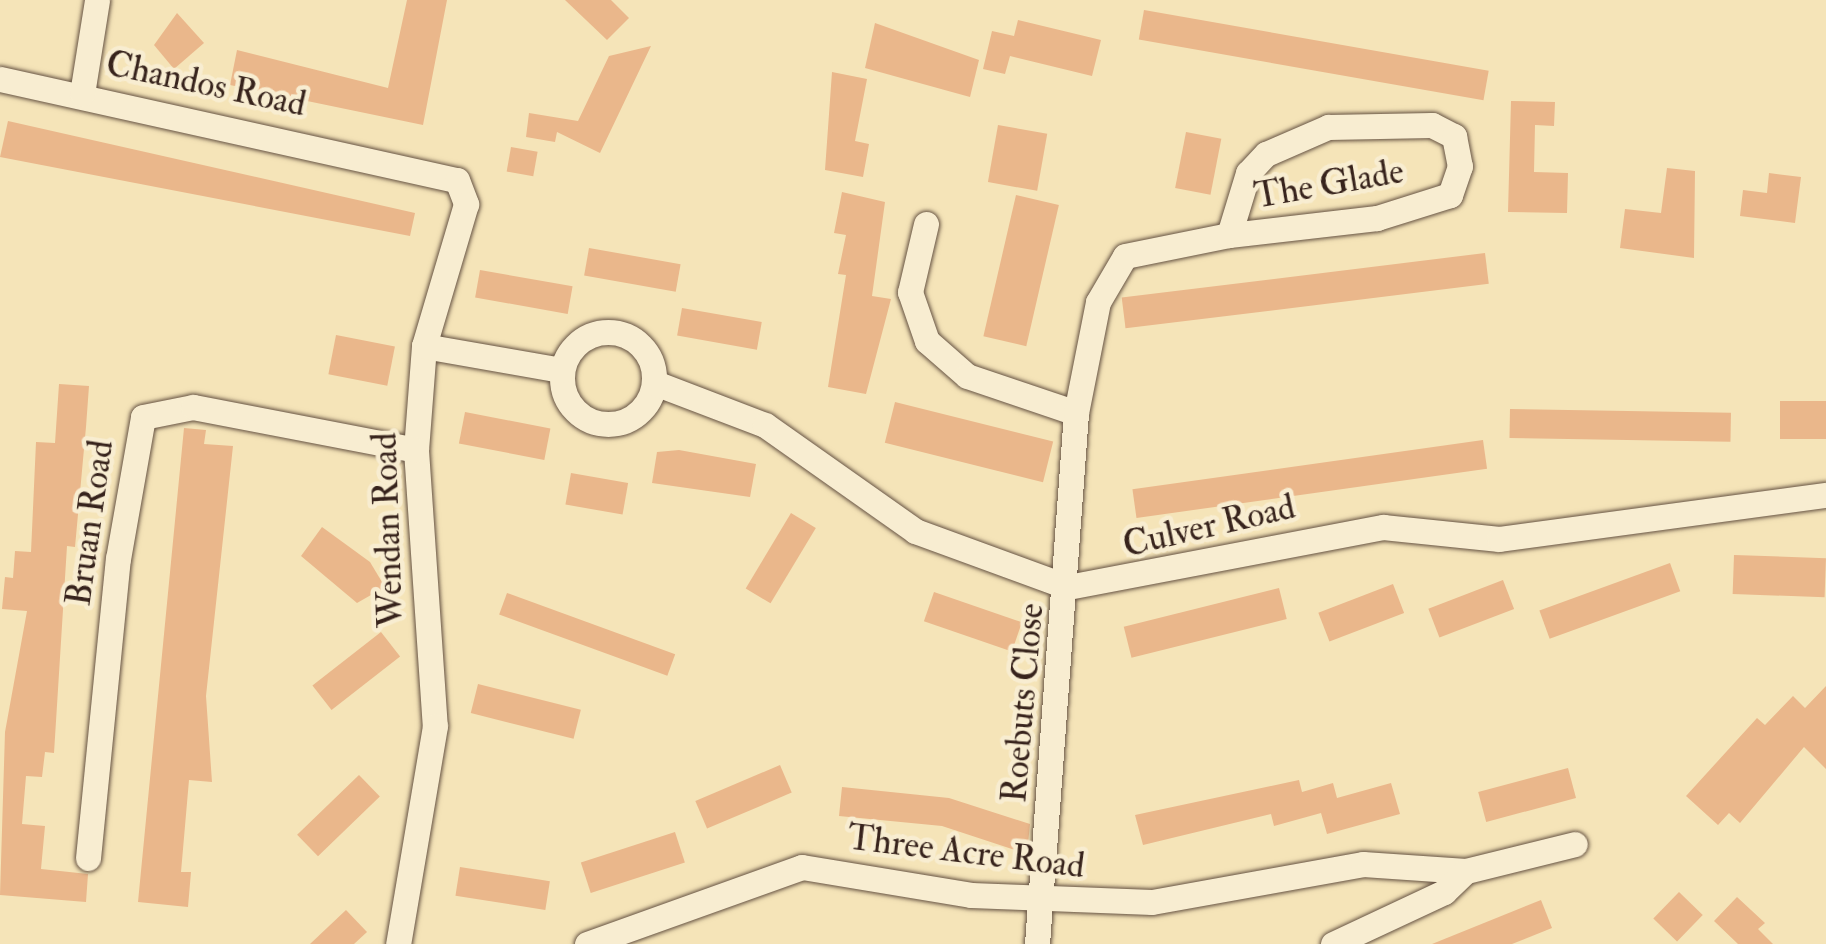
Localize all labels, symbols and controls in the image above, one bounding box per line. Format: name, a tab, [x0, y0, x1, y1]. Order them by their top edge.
street label: Chandos Road	[102, 42, 310, 126]
street label: The Glade	[1251, 150, 1407, 218]
street label: Wendan Road	[364, 432, 412, 628]
street label: Bruan Road	[58, 437, 122, 609]
street label: Culver Road	[1119, 486, 1299, 566]
street label: Roebuts Close	[993, 602, 1053, 804]
street label: Three Acre Road	[845, 817, 1087, 887]

